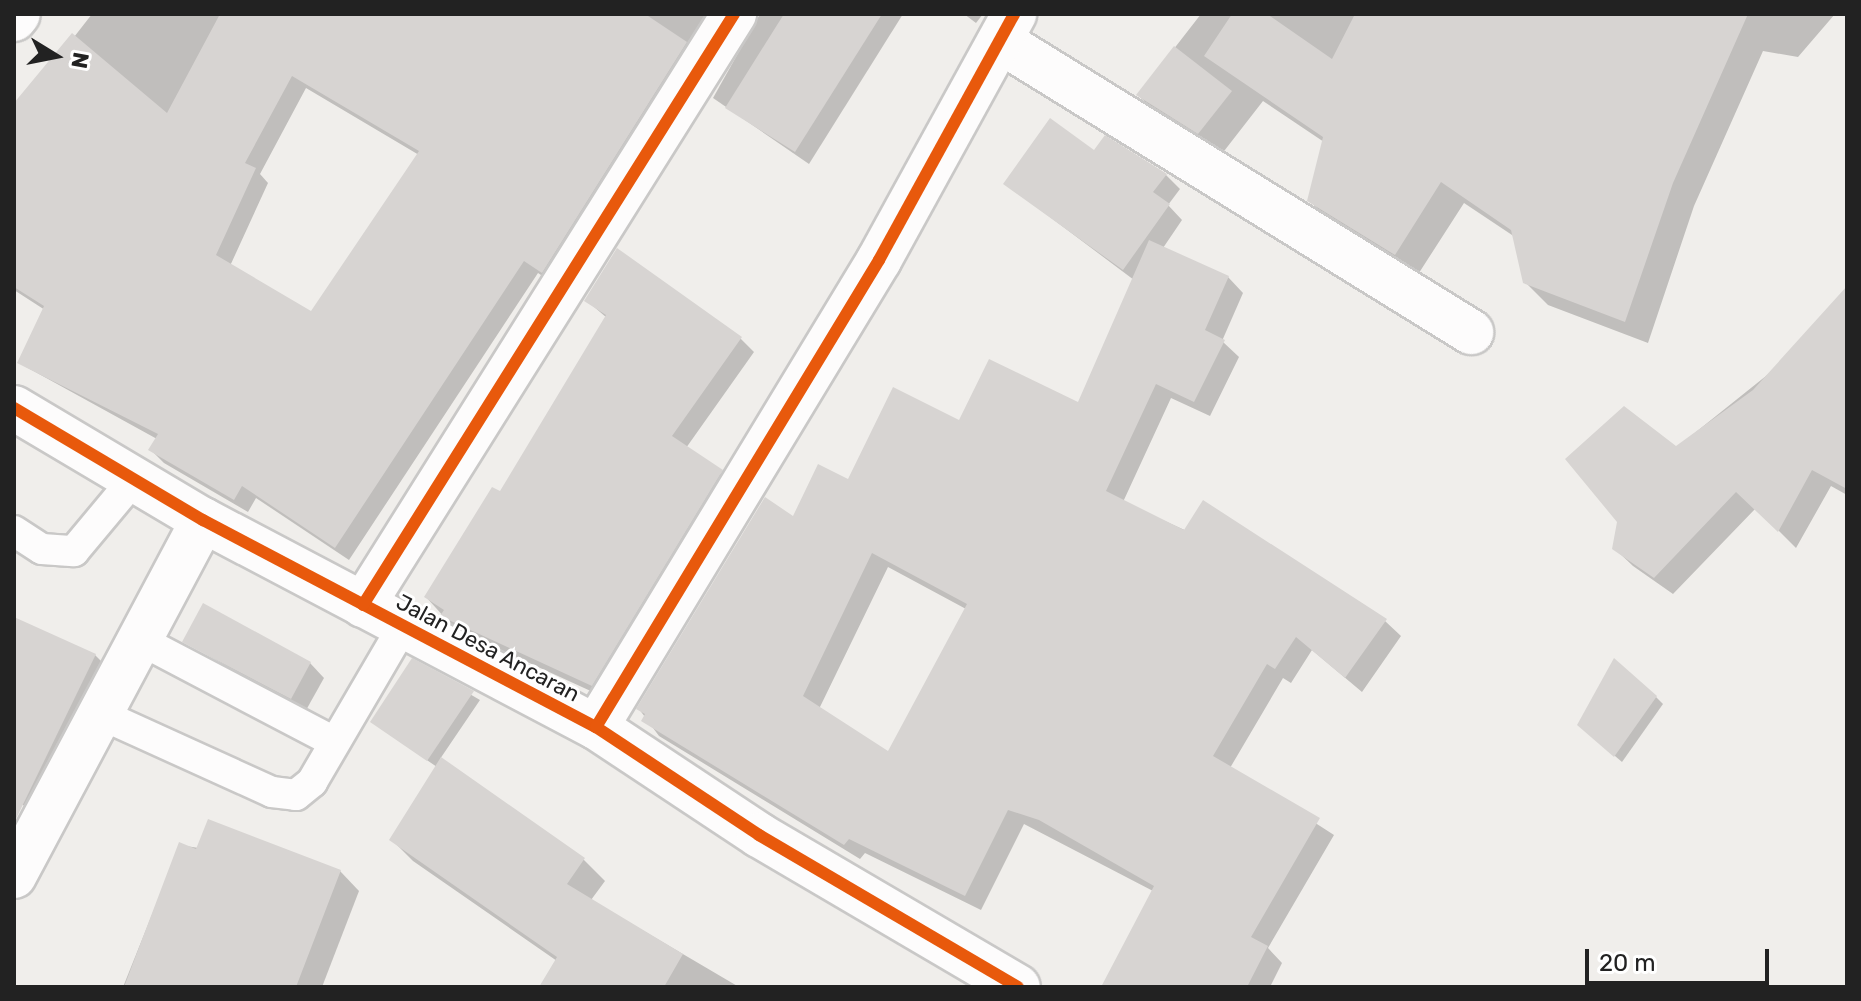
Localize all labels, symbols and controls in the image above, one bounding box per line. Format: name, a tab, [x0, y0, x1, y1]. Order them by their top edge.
north arrow	[16, 16, 96, 96]
text: N	[65, 50, 95, 70]
street label: Jalan Desa Ancaran	[392, 588, 584, 708]
scale bar	[1589, 933, 1773, 983]
text: 20 m	[1599, 949, 1656, 977]

